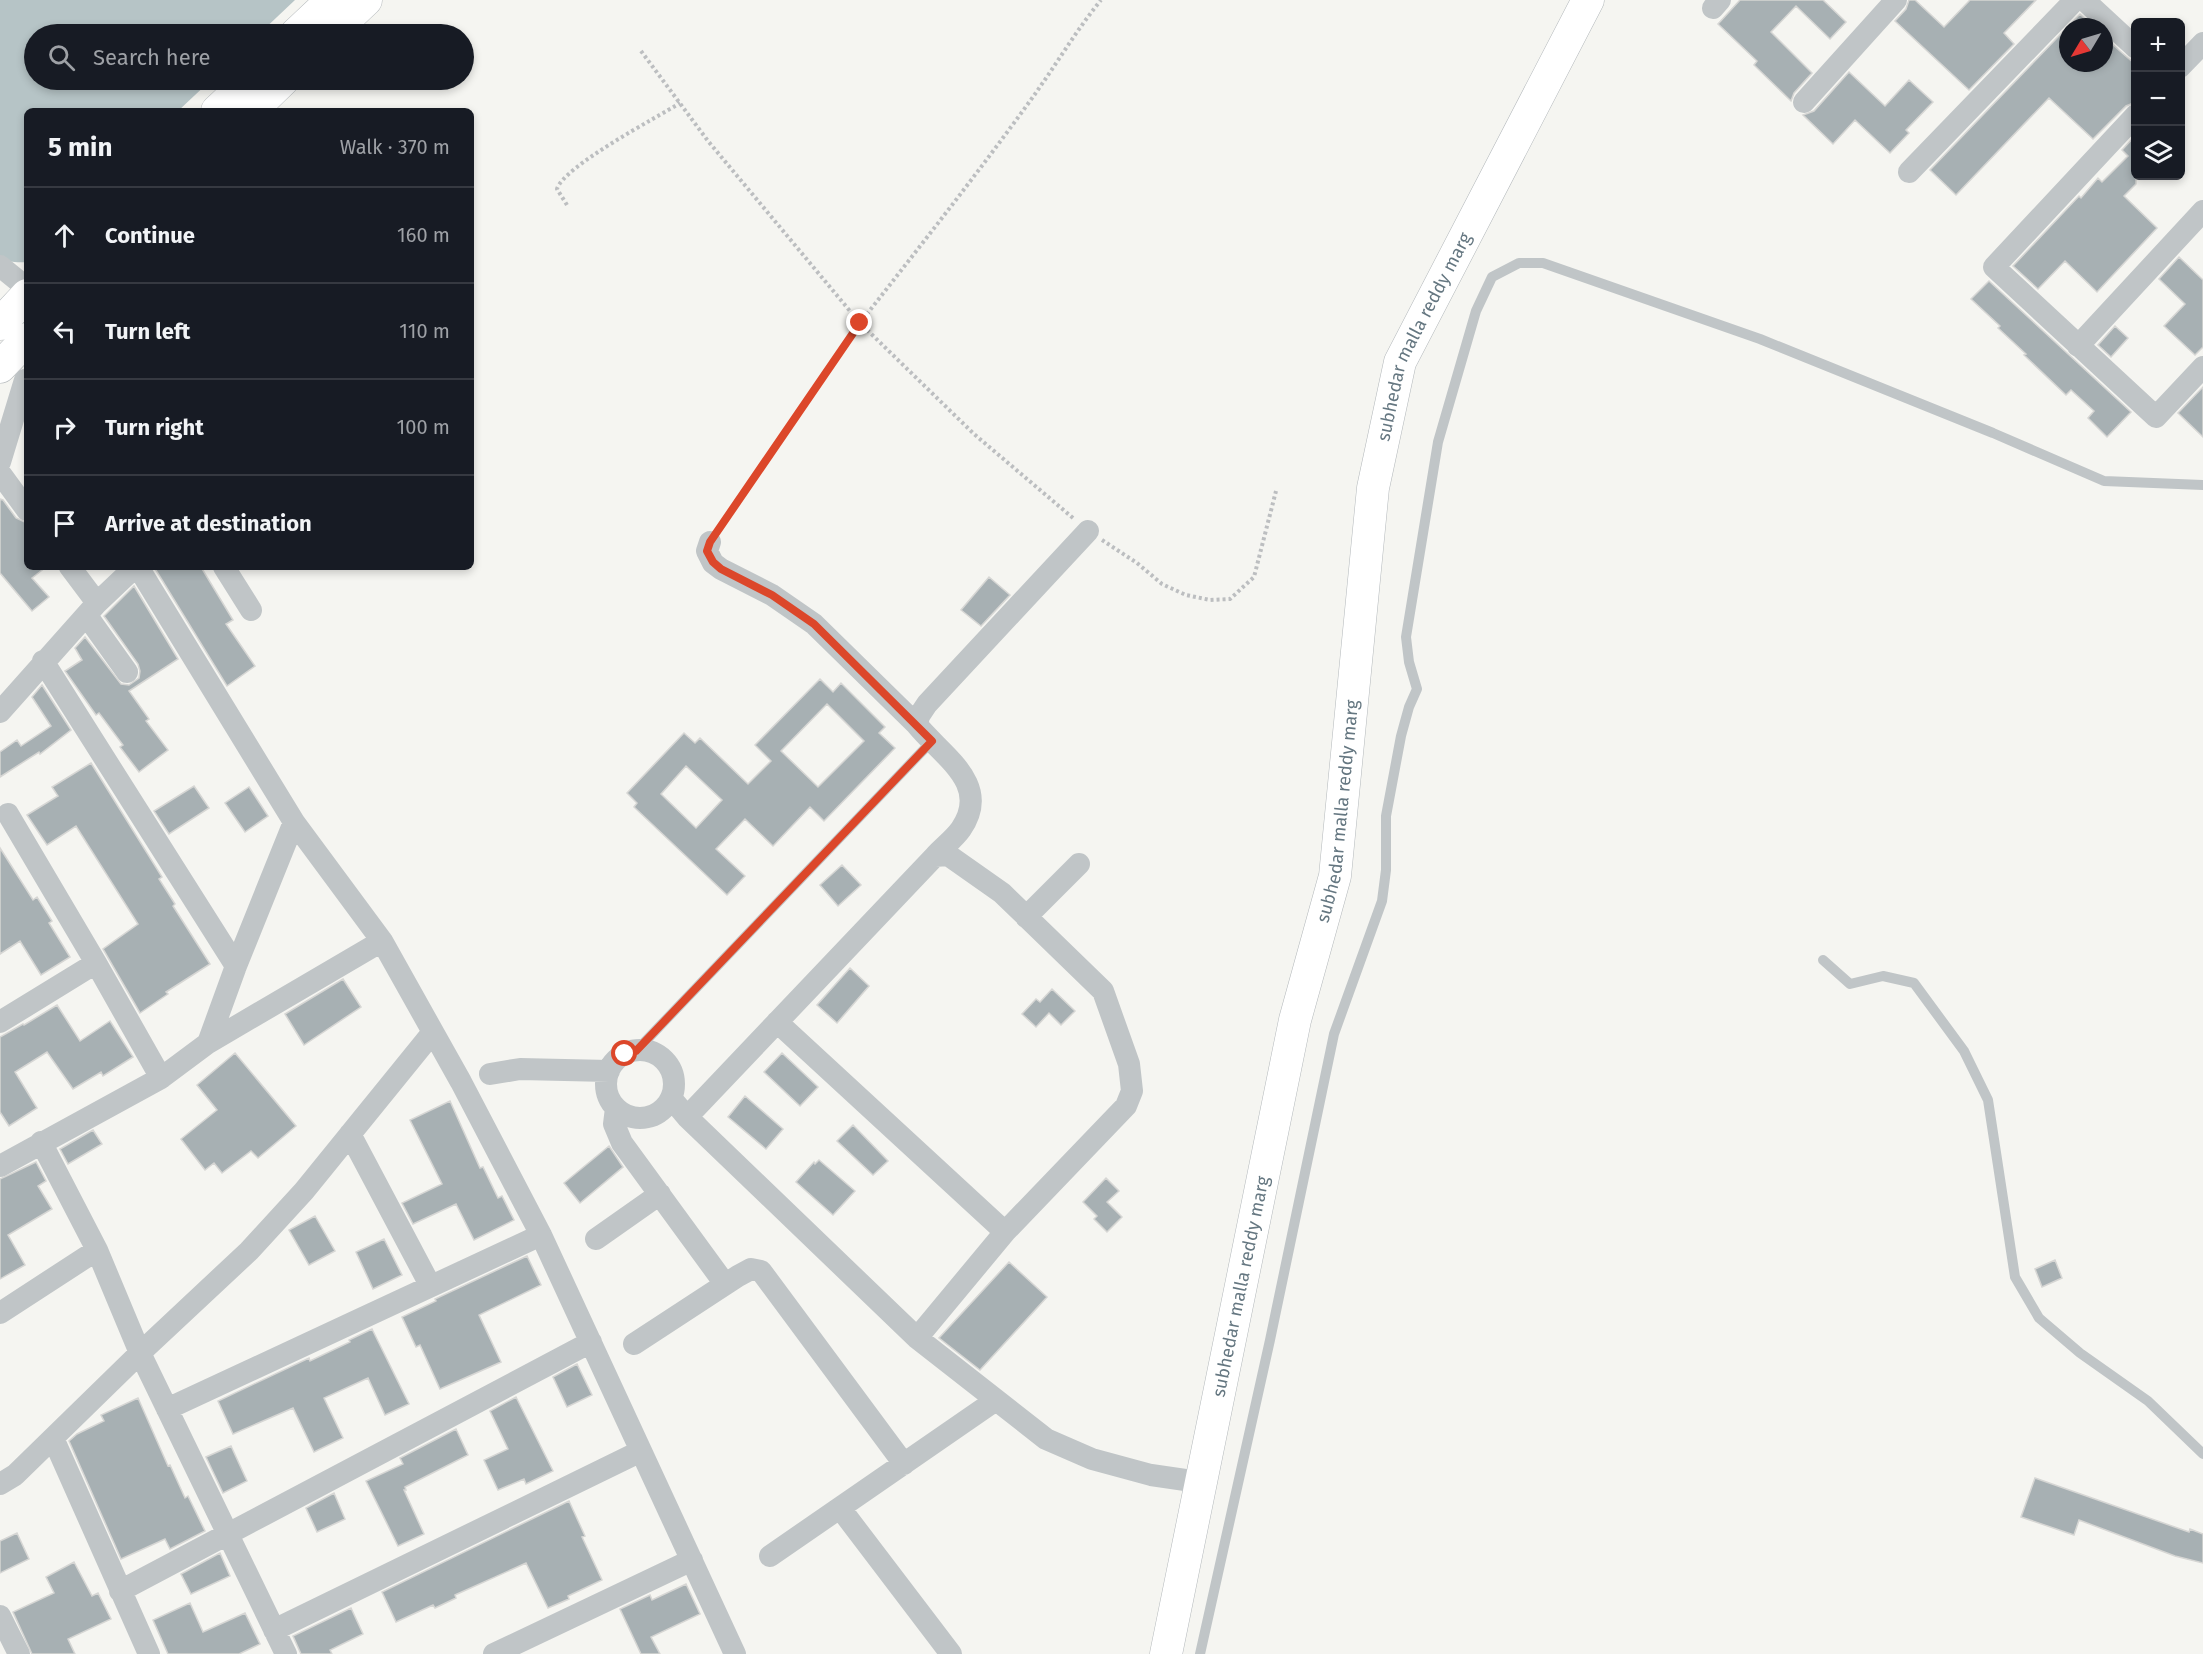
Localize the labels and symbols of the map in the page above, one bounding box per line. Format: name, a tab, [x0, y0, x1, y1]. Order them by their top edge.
north arrow	[2059, 18, 2113, 72]
street label: subhedar malla reddy marg	[1372, 228, 1477, 443]
route end	[846, 309, 872, 335]
street label: subhedar malla reddy marg	[1312, 698, 1363, 925]
route start	[611, 1040, 637, 1066]
street label: subhedar malla reddy marg	[1208, 1173, 1274, 1399]

